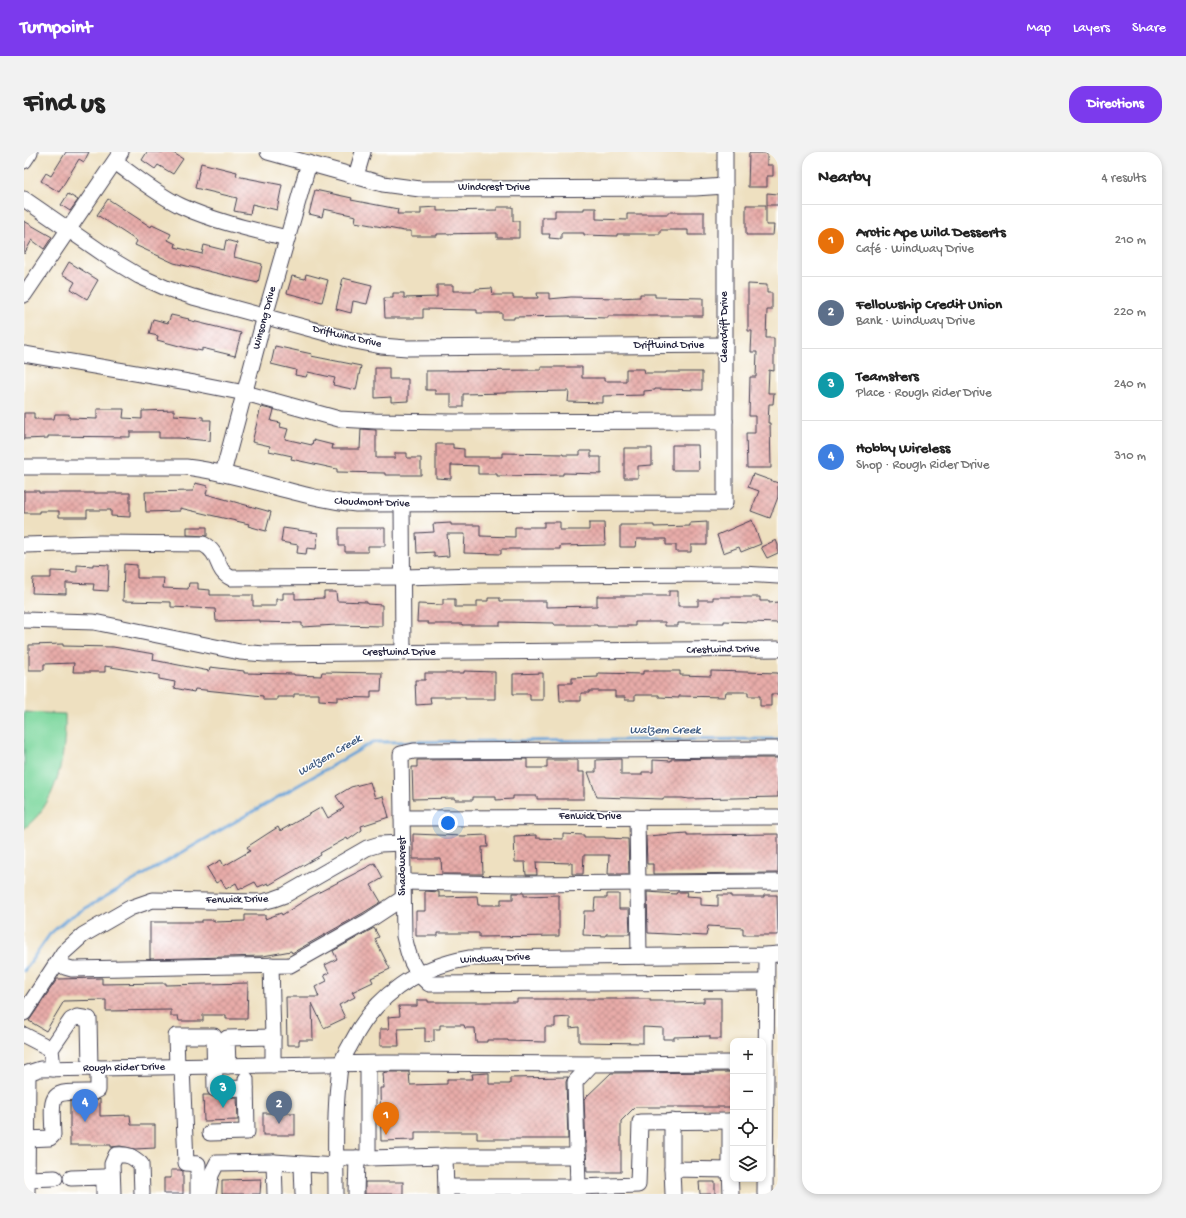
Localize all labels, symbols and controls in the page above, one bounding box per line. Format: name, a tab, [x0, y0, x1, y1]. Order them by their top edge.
text: Turnpoint	[20, 17, 92, 40]
text: Map	[1027, 20, 1051, 37]
text: Layers	[1073, 20, 1110, 37]
text: Share	[1132, 20, 1166, 37]
button: Directions	[1069, 86, 1162, 123]
text: Find us	[24, 88, 104, 121]
text: Nearby	[818, 168, 871, 188]
text: 4 results	[1102, 171, 1146, 186]
street label: Windcrest Drive	[458, 182, 530, 194]
text: Arctic Ape Wild Desserts	[856, 224, 1006, 242]
text: 1	[828, 233, 834, 248]
text: 210 m	[1115, 233, 1146, 248]
text: Café · Windway Drive	[856, 242, 974, 257]
street label: Winsong Drive	[251, 285, 279, 351]
street label: Cleardrift Drive	[718, 291, 731, 363]
text: Fellowship Credit Union	[856, 296, 1002, 314]
text: 2	[828, 305, 834, 320]
text: 220 m	[1114, 305, 1146, 320]
text: Bank · Windway Drive	[856, 314, 975, 329]
street label: Driftwind Drive	[310, 322, 383, 351]
street label: Driftwind Drive	[633, 339, 705, 352]
text: Teamsters	[856, 368, 919, 386]
text: 3	[828, 377, 834, 392]
text: 240 m	[1114, 377, 1146, 392]
text: Place · Rough Rider Drive	[856, 386, 992, 401]
text: Hobby Wireless	[856, 440, 950, 458]
text: 4	[828, 449, 834, 464]
text: 310 m	[1114, 449, 1146, 464]
text: Shop · Rough Rider Drive	[856, 458, 990, 473]
street label: Cloudmont Drive	[334, 496, 410, 510]
street label: Crestwind Drive	[686, 643, 760, 657]
street label: Crestwind Drive	[362, 647, 436, 659]
water label: Walzem Creek	[630, 724, 702, 738]
water label: Walzem Creek	[296, 731, 366, 780]
street label: Fenwick Drive	[558, 811, 622, 823]
your location	[438, 813, 458, 833]
street label: Shadowcrest	[397, 835, 409, 896]
street label: Fenwick Drive	[205, 893, 269, 907]
street label: Windway Drive	[460, 951, 531, 967]
map controls	[730, 1038, 766, 1182]
button: +	[730, 1038, 766, 1074]
street label: Rough Rider Drive	[83, 1061, 165, 1075]
button: −	[730, 1074, 766, 1110]
pin: 3	[210, 1075, 236, 1108]
pin: 4	[72, 1089, 98, 1122]
pin: 2	[266, 1091, 292, 1124]
pin: 1	[373, 1102, 399, 1135]
button: locate	[730, 1110, 766, 1146]
button: layers	[730, 1146, 766, 1182]

